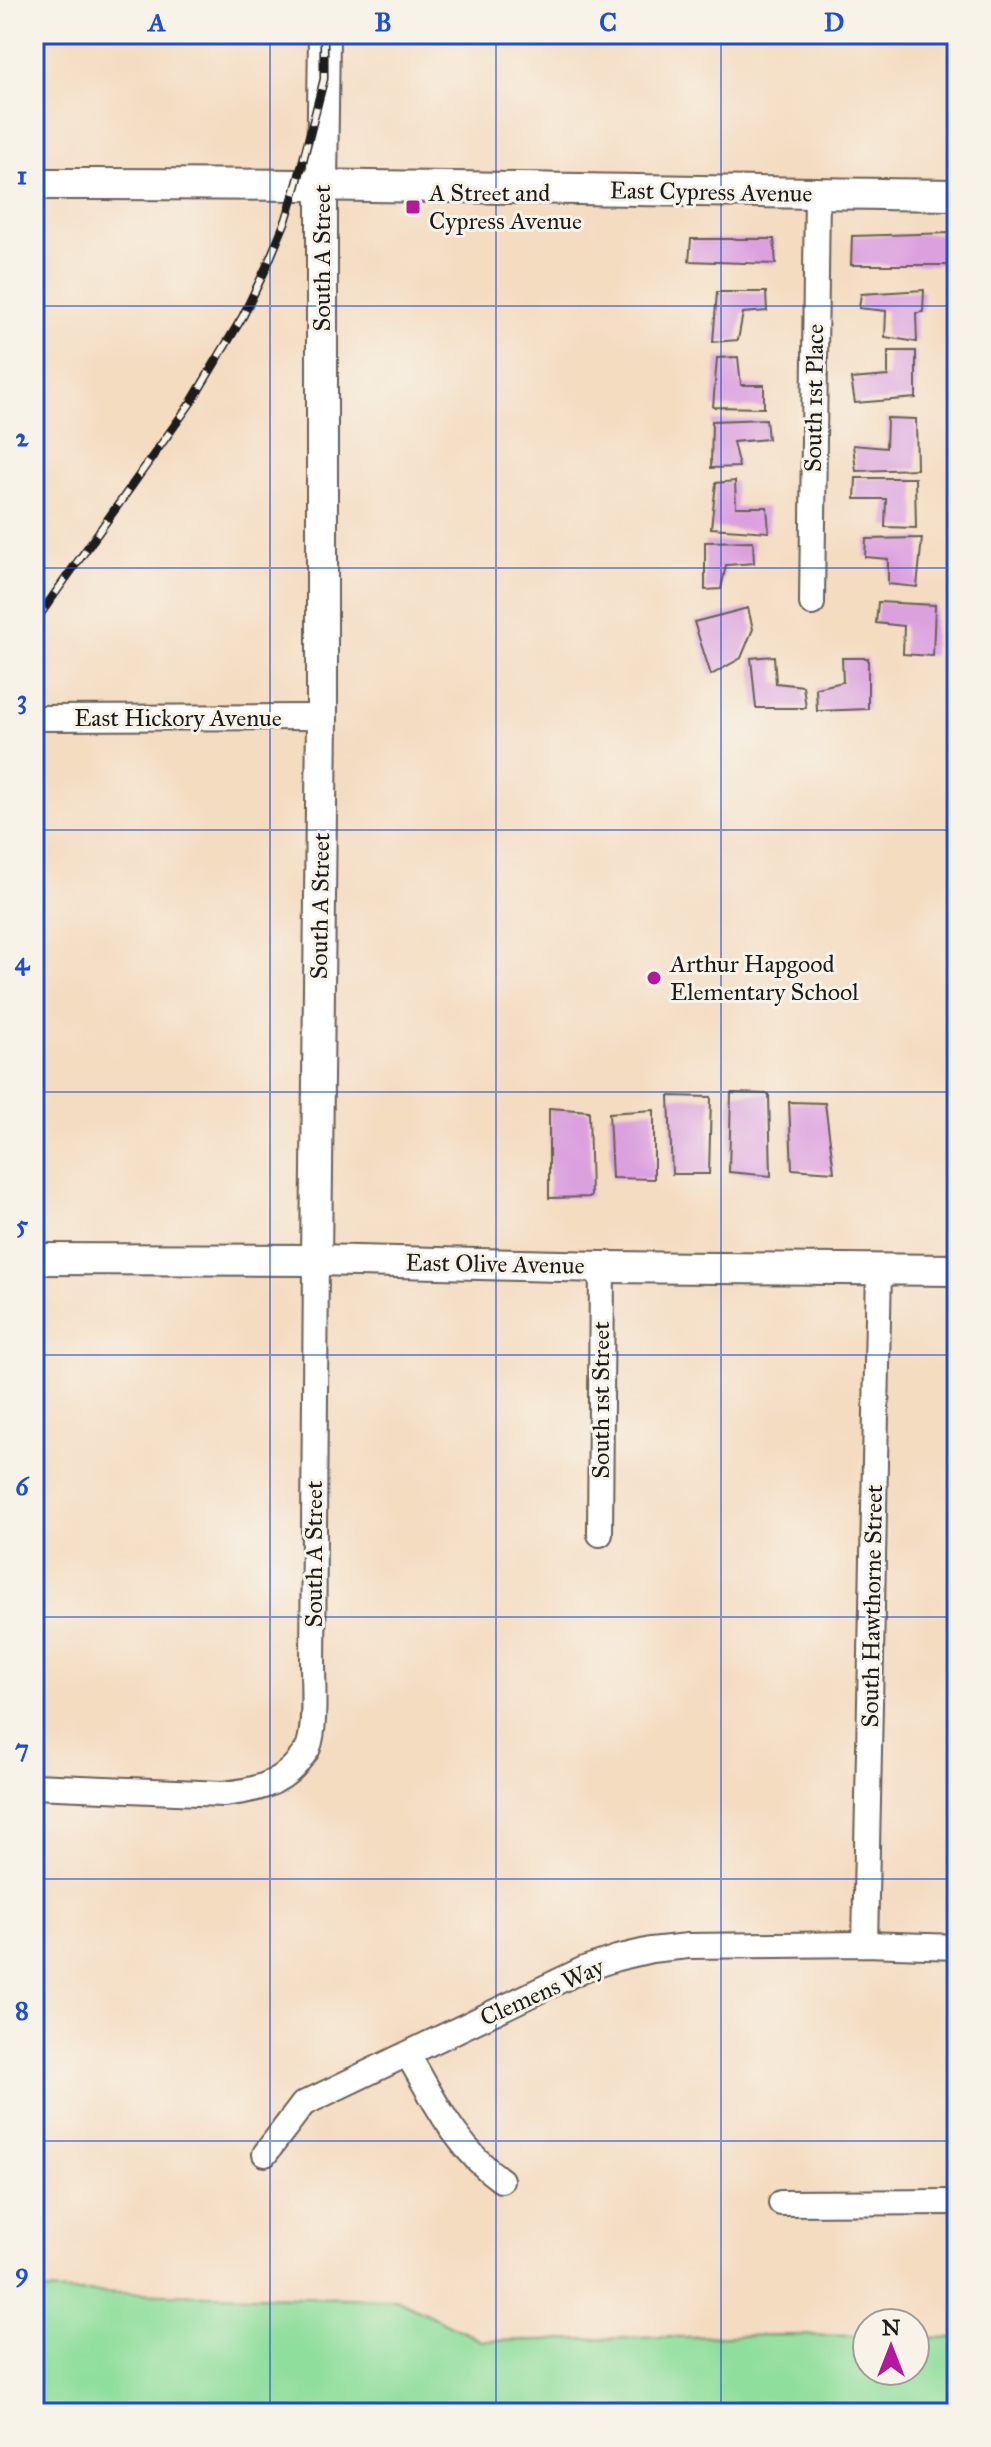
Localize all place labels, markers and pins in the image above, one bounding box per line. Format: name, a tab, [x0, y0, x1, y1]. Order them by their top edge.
place label: A Street and Cypress Avenue	[428, 178, 582, 236]
marker: A Street and Cypress Avenue	[404, 198, 422, 216]
place label: Arthur Hapgood Elementary School	[669, 949, 859, 1007]
marker: Arthur Hapgood Elementary School	[645, 969, 663, 987]

